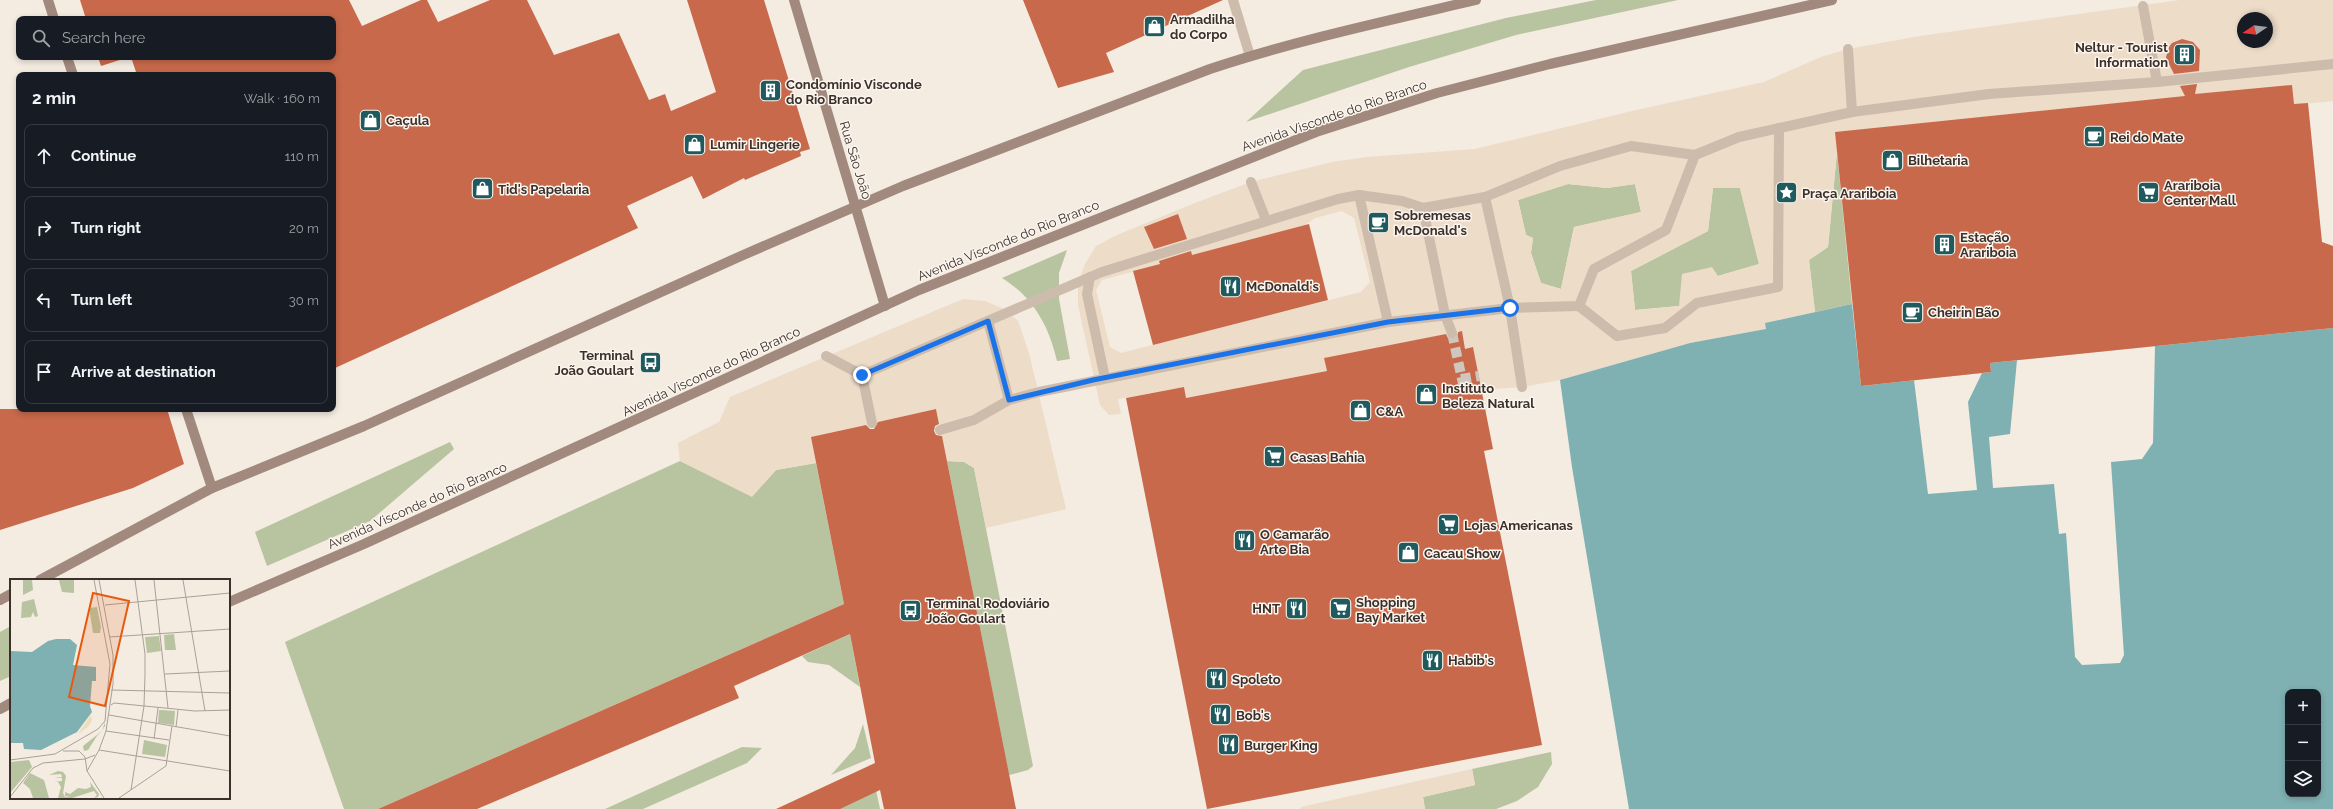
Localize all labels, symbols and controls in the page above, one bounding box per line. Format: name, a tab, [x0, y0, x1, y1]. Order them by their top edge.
place label: Armadilha do Corpo	[1170, 12, 1235, 42]
north arrow	[2237, 12, 2273, 48]
shop icon: Armadilha do Corpo	[1141, 13, 1167, 39]
search box	[16, 16, 336, 60]
icon: search	[30, 27, 52, 49]
text: Search here	[62, 29, 145, 47]
place label: Neltur - Tourist Information	[2075, 40, 2168, 70]
building icon: Neltur - Tourist Information	[2171, 41, 2197, 67]
place label: Condomínio Visconde do Rio Branco	[786, 77, 922, 107]
street label: Avenida Visconde do Rio Branco	[1240, 77, 1429, 154]
building icon: Condomínio Visconde do Rio Branco	[757, 78, 783, 104]
text: 2 min	[32, 88, 76, 108]
text: Walk · 160 m	[244, 91, 320, 106]
shop icon: Caçula	[358, 107, 384, 133]
place label: Caçula	[386, 113, 430, 128]
street label: Rua São João	[837, 119, 875, 201]
cafe icon: Rei do Mate	[2081, 124, 2107, 150]
place label: Rei do Mate	[2110, 130, 2183, 145]
shop icon: Lumir Lingerie	[681, 131, 707, 157]
place label: Lumir Lingerie	[710, 137, 800, 152]
icon: ahead	[33, 145, 55, 167]
text: Continue	[71, 147, 136, 165]
shop icon: Bilhetaria	[1880, 147, 1906, 173]
text: 110 m	[285, 149, 319, 164]
place label: Bilhetaria	[1908, 153, 1969, 168]
shop icon: Tid's Papelaria	[470, 176, 496, 202]
place label: Arariboia Center Mall	[2164, 178, 2237, 208]
supermarket icon: Arariboia Center Mall	[2136, 179, 2162, 205]
place icon: Praça Arariboia	[1774, 180, 1800, 206]
place label: Tid's Papelaria	[498, 182, 590, 197]
place label: Praça Arariboia	[1802, 186, 1897, 201]
street label: Avenida Visconde do Rio Branco	[915, 197, 1101, 284]
place label: Sobremesas McDonald's	[1394, 208, 1472, 238]
cafe icon: Sobremesas McDonald's	[1366, 209, 1392, 235]
icon: right	[33, 217, 55, 239]
text: Turn right	[71, 219, 141, 237]
text: 20 m	[289, 221, 319, 236]
place label: Estação Arariboia	[1960, 230, 2017, 260]
building icon: Estação Arariboia	[1931, 231, 1957, 257]
restaurant icon: McDonald's	[1218, 273, 1244, 299]
place label: McDonald's	[1246, 279, 1319, 294]
icon: left	[33, 289, 55, 311]
text: Turn left	[71, 291, 132, 309]
text: 30 m	[289, 293, 319, 308]
route start	[1501, 299, 1519, 317]
cafe icon: Cheirin Bão	[1899, 299, 1925, 325]
place label: Cheirin Bão	[1928, 305, 1999, 320]
street label: Avenida Visconde do Rio Branco	[620, 323, 803, 419]
place label: Terminal João Goulart	[554, 348, 635, 378]
bus stop icon: Terminal João Goulart	[637, 349, 663, 375]
icon: arrive	[33, 361, 55, 383]
text: Arrive at destination	[71, 363, 216, 381]
route end	[853, 366, 871, 384]
place label: Instituto Beleza Natural	[1442, 381, 1535, 411]
shop icon: Instituto Beleza Natural	[1413, 382, 1439, 408]
shop icon: C&A	[1348, 398, 1374, 424]
place label: C&A	[1376, 404, 1404, 419]
supermarket icon: Casas Bahia	[1262, 444, 1288, 470]
place label: Casas Bahia	[1290, 450, 1365, 465]
street label: Avenida Visconde do Rio Branco	[325, 459, 509, 552]
supermarket icon: Lojas Americanas	[1435, 512, 1461, 538]
place label: Lojas Americanas	[1464, 518, 1574, 533]
place label: O Camarão Arte Bia	[1260, 527, 1329, 557]
restaurant icon: O Camarão Arte Bia	[1232, 528, 1258, 554]
shop icon: Cacau Show	[1395, 540, 1421, 566]
place label: Cacau Show	[1424, 546, 1501, 561]
inset map	[10, 579, 230, 799]
restaurant icon: HNT	[1283, 595, 1309, 621]
place label: Shopping Bay Market	[1356, 595, 1425, 625]
place label: Terminal Rodoviário João Goulart	[926, 596, 1050, 626]
supermarket icon: Shopping Bay Market	[1328, 596, 1354, 622]
bus stop icon: Terminal Rodoviário João Goulart	[898, 597, 924, 623]
place label: HNT	[1252, 601, 1280, 616]
restaurant icon: Habib's	[1420, 647, 1446, 673]
place label: Habib's	[1448, 653, 1495, 668]
restaurant icon: Spoleto	[1203, 666, 1229, 692]
place label: Spoleto	[1232, 672, 1281, 687]
map controls	[2285, 689, 2321, 797]
button: +	[2285, 689, 2321, 725]
restaurant icon: Bob's	[1208, 702, 1234, 728]
place label: Bob's	[1236, 708, 1271, 723]
button: −	[2285, 725, 2321, 761]
restaurant icon: Burger King	[1216, 732, 1242, 758]
place label: Burger King	[1244, 738, 1318, 753]
button: layers	[2285, 761, 2321, 797]

